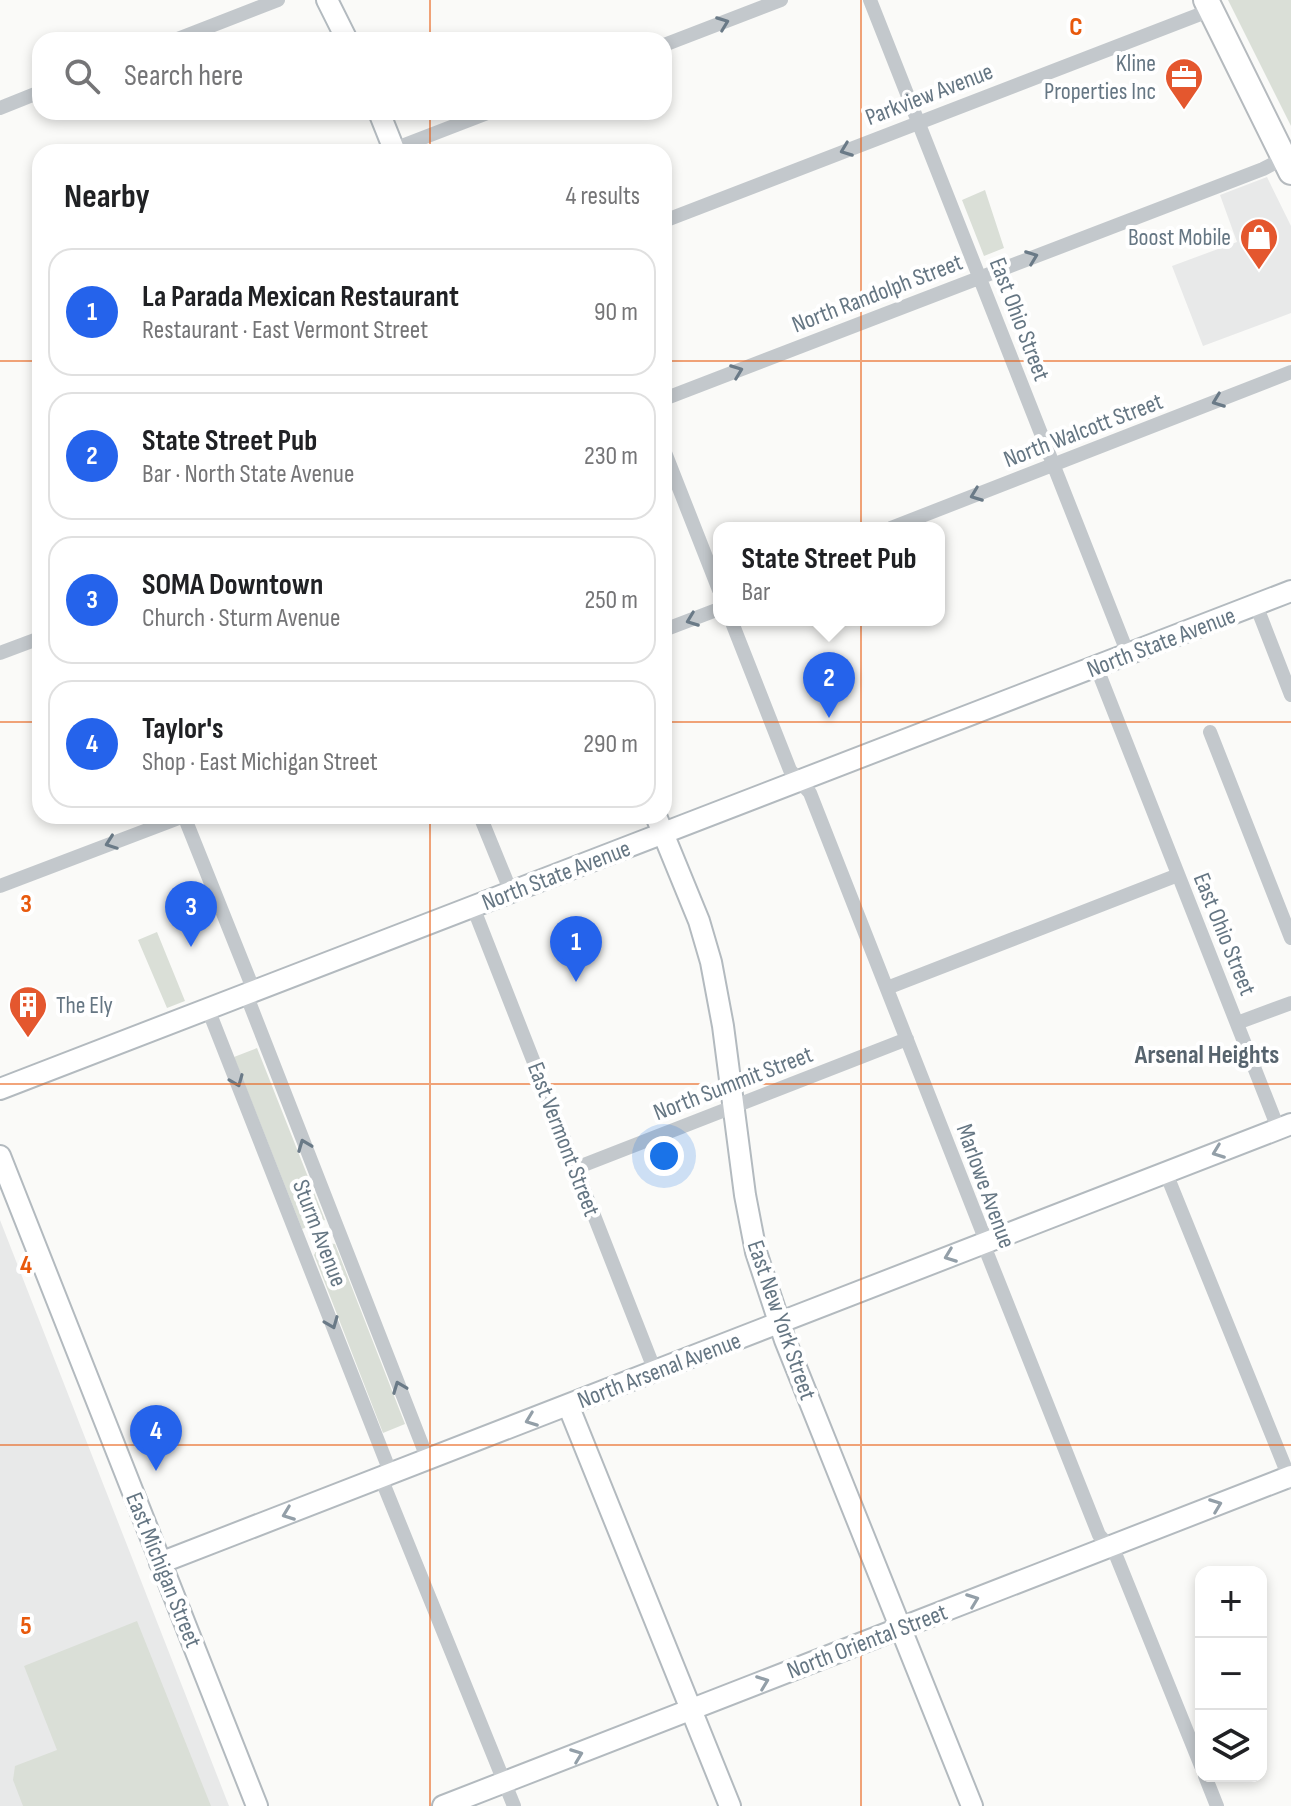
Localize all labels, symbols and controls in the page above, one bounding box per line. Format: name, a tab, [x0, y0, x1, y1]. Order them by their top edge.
text: C	[1069, 12, 1083, 43]
one-way arrow	[715, 16, 729, 33]
search box	[32, 32, 672, 120]
place label: Kline Properties Inc	[1044, 49, 1156, 106]
icon: search	[60, 54, 104, 98]
office icon: Kline Properties Inc	[1163, 56, 1205, 111]
street label: Parkview Avenue	[861, 57, 997, 132]
text: Search here	[124, 58, 243, 94]
one-way arrow	[840, 140, 854, 157]
text: Nearby	[64, 176, 150, 217]
text: 4 results	[565, 181, 640, 212]
shop icon: Boost Mobile	[1238, 216, 1280, 271]
place label: Boost Mobile	[1128, 223, 1231, 252]
street label: North Randolph Street	[788, 248, 966, 339]
one-way arrow	[1024, 250, 1038, 267]
street label: East Ohio Street	[983, 254, 1056, 385]
text: La Parada Mexican Restaurant	[142, 279, 459, 315]
text: 1	[87, 297, 97, 328]
text: 90 m	[594, 297, 638, 328]
text: Restaurant · East Vermont Street	[142, 315, 428, 346]
one-way arrow	[729, 364, 743, 381]
street label: North Walcott Street	[1000, 387, 1167, 474]
one-way arrow	[1212, 391, 1226, 407]
text: State Street Pub	[142, 423, 317, 459]
text: 2	[86, 441, 98, 472]
text: 230 m	[584, 441, 638, 472]
text: Bar · North State Avenue	[142, 459, 354, 490]
one-way arrow	[970, 485, 984, 502]
popup	[713, 522, 945, 626]
text: State Street Pub	[741, 541, 917, 577]
text: SOMA Downtown	[142, 567, 323, 603]
text: Bar	[741, 577, 771, 608]
text: 3	[86, 585, 98, 616]
text: 250 m	[584, 585, 638, 616]
street label: North State Avenue	[1083, 601, 1240, 684]
text: Church · Sturm Avenue	[142, 603, 340, 634]
one-way arrow	[685, 610, 699, 627]
pin: 2	[803, 652, 855, 718]
text: Taylor's	[142, 711, 223, 747]
text: 4	[86, 729, 98, 760]
text: 290 m	[583, 729, 638, 760]
text: Shop · East Michigan Street	[142, 747, 378, 778]
one-way arrow	[105, 833, 119, 850]
street label: North State Avenue	[478, 834, 635, 917]
street label: East Ohio Street	[1187, 869, 1262, 1000]
pin: 3	[165, 881, 217, 947]
text: 3	[20, 889, 32, 920]
pin: 1	[550, 916, 602, 982]
building icon: The Ely	[7, 984, 49, 1039]
place label: The Ely	[56, 991, 113, 1020]
street label: North Summit Street	[649, 1040, 817, 1127]
district label: Arsenal Heights	[1134, 1040, 1279, 1071]
street label: East Vermont Street	[521, 1058, 606, 1220]
one-way arrow	[227, 1073, 243, 1087]
street label: Marlowe Avenue	[950, 1120, 1021, 1252]
your location	[644, 1136, 684, 1176]
one-way arrow	[297, 1139, 314, 1153]
one-way arrow	[1212, 1142, 1226, 1159]
street label: Sturm Avenue	[286, 1176, 353, 1291]
street label: East New York Street	[741, 1237, 822, 1404]
one-way arrow	[944, 1246, 958, 1263]
text: 4	[20, 1250, 32, 1281]
one-way arrow	[322, 1315, 338, 1329]
street label: North Arsenal Avenue	[573, 1326, 745, 1415]
one-way arrow	[392, 1381, 409, 1395]
pin: 4	[130, 1405, 182, 1471]
one-way arrow	[525, 1410, 539, 1427]
street label: East Michigan Street	[119, 1488, 208, 1652]
one-way arrow	[1208, 1498, 1222, 1515]
one-way arrow	[282, 1504, 296, 1521]
map controls	[1195, 1566, 1267, 1782]
button: +	[1195, 1566, 1267, 1638]
one-way arrow	[965, 1593, 979, 1610]
street label: North Oriental Street	[783, 1598, 951, 1685]
text: 5	[20, 1611, 32, 1642]
button: −	[1195, 1638, 1267, 1710]
one-way arrow	[755, 1675, 769, 1692]
button: layers	[1195, 1710, 1267, 1782]
one-way arrow	[569, 1748, 583, 1765]

